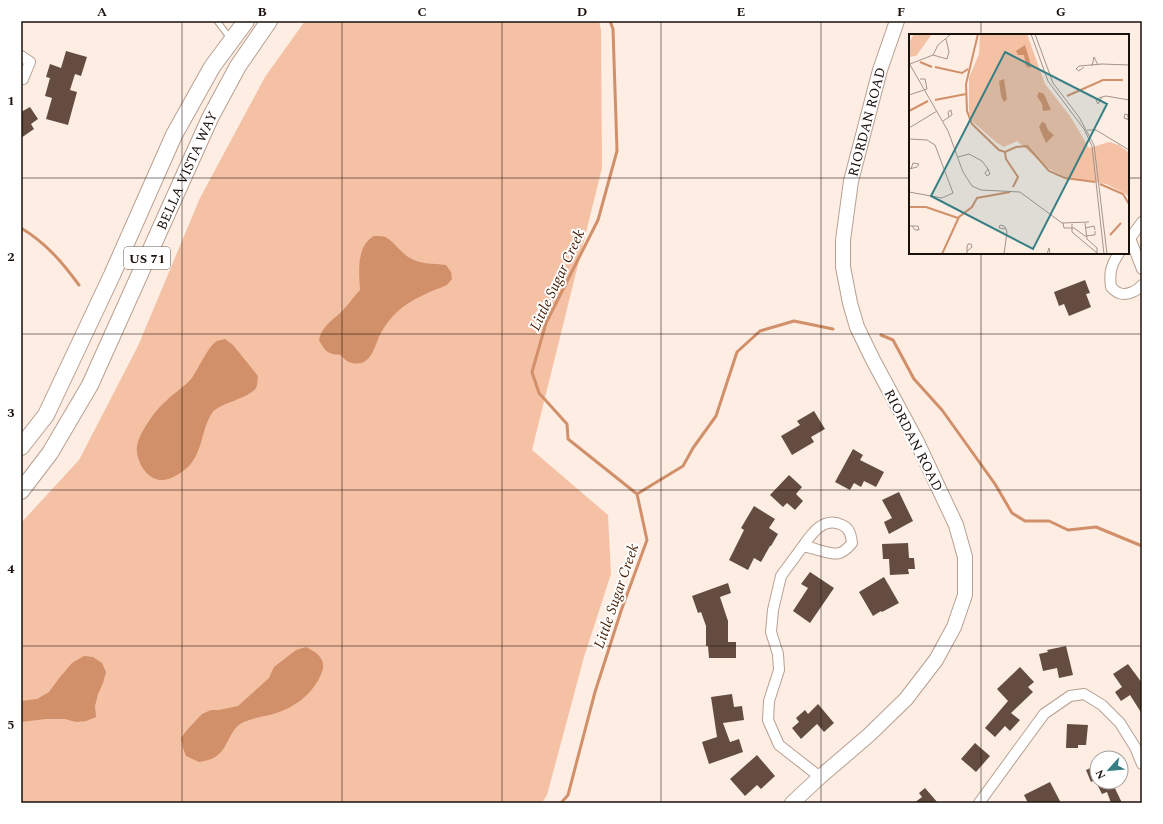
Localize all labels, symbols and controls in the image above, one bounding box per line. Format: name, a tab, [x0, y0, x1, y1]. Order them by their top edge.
text: A	[97, 2, 107, 22]
text: B	[257, 2, 267, 22]
text: C	[417, 2, 427, 22]
text: D	[577, 2, 587, 22]
text: E	[737, 2, 746, 22]
text: F	[897, 2, 905, 22]
text: G	[1056, 2, 1066, 22]
inset map	[909, 34, 1129, 254]
street label: RIORDAN ROAD	[843, 65, 891, 179]
text: 1	[7, 91, 15, 111]
street label: BELLA VISTA WAY	[151, 107, 223, 234]
water label: Little Sugar Creek	[524, 226, 591, 335]
text: 2	[7, 247, 15, 267]
road number: US 71	[124, 247, 170, 269]
street label: RIORDAN ROAD	[879, 385, 948, 495]
text: 3	[7, 403, 15, 423]
water label: Little Sugar Creek	[588, 541, 645, 652]
text: 4	[7, 559, 15, 579]
text: 5	[7, 715, 15, 735]
north arrow	[1089, 750, 1129, 790]
text: N	[1091, 766, 1110, 782]

